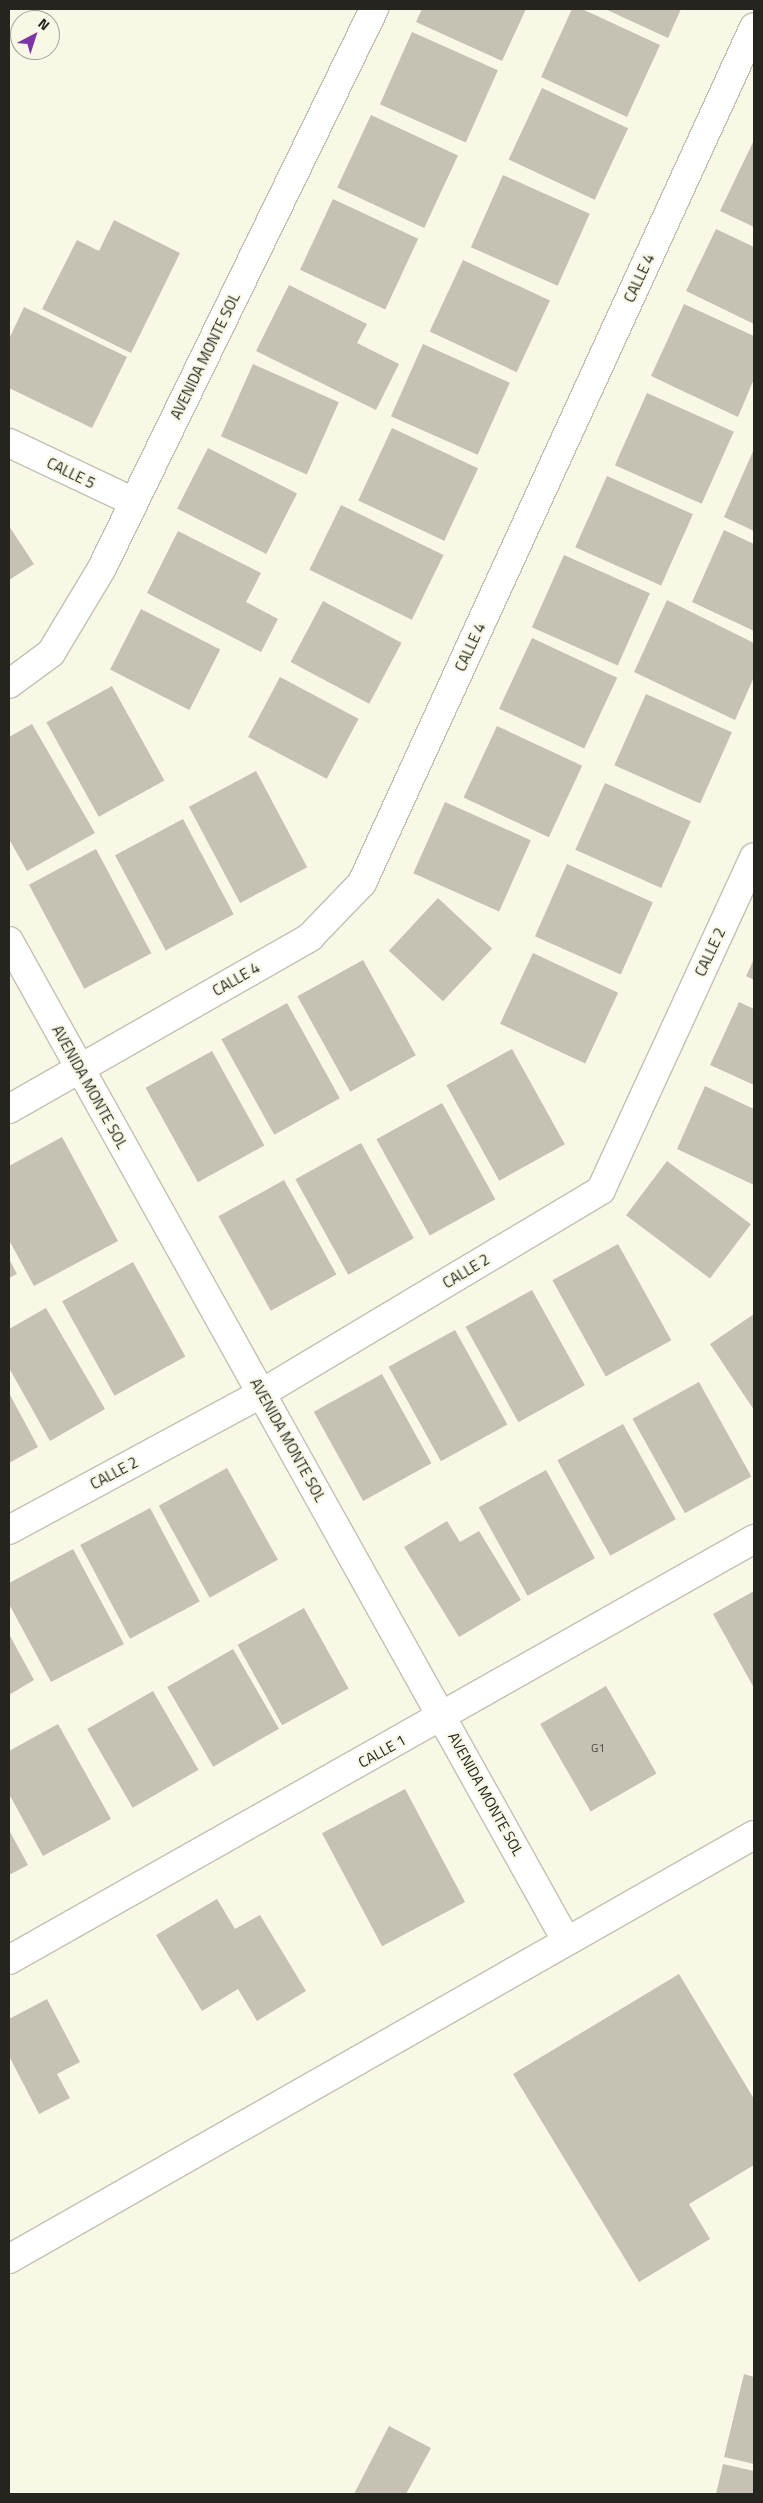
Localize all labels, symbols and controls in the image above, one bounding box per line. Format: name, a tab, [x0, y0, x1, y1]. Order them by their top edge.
north arrow	[10, 10, 60, 60]
text: N	[34, 13, 55, 35]
street label: CALLE 4	[620, 251, 658, 305]
street label: AVENIDA MONTE SOL	[167, 290, 243, 422]
street label: CALLE 5	[44, 454, 98, 492]
street label: CALLE 4	[451, 620, 489, 674]
street label: CALLE 2	[691, 925, 729, 979]
street label: CALLE 4	[209, 958, 263, 1000]
street label: AVENIDA MONTE SOL	[49, 1022, 131, 1152]
street label: CALLE 2	[439, 1250, 493, 1292]
street label: AVENIDA MONTE SOL	[247, 1375, 329, 1505]
street label: CALLE 2	[87, 1453, 141, 1493]
street label: AVENIDA MONTE SOL	[445, 1729, 527, 1859]
street label: CALLE 1	[355, 1731, 409, 1771]
house number: G1	[591, 1741, 605, 1755]

